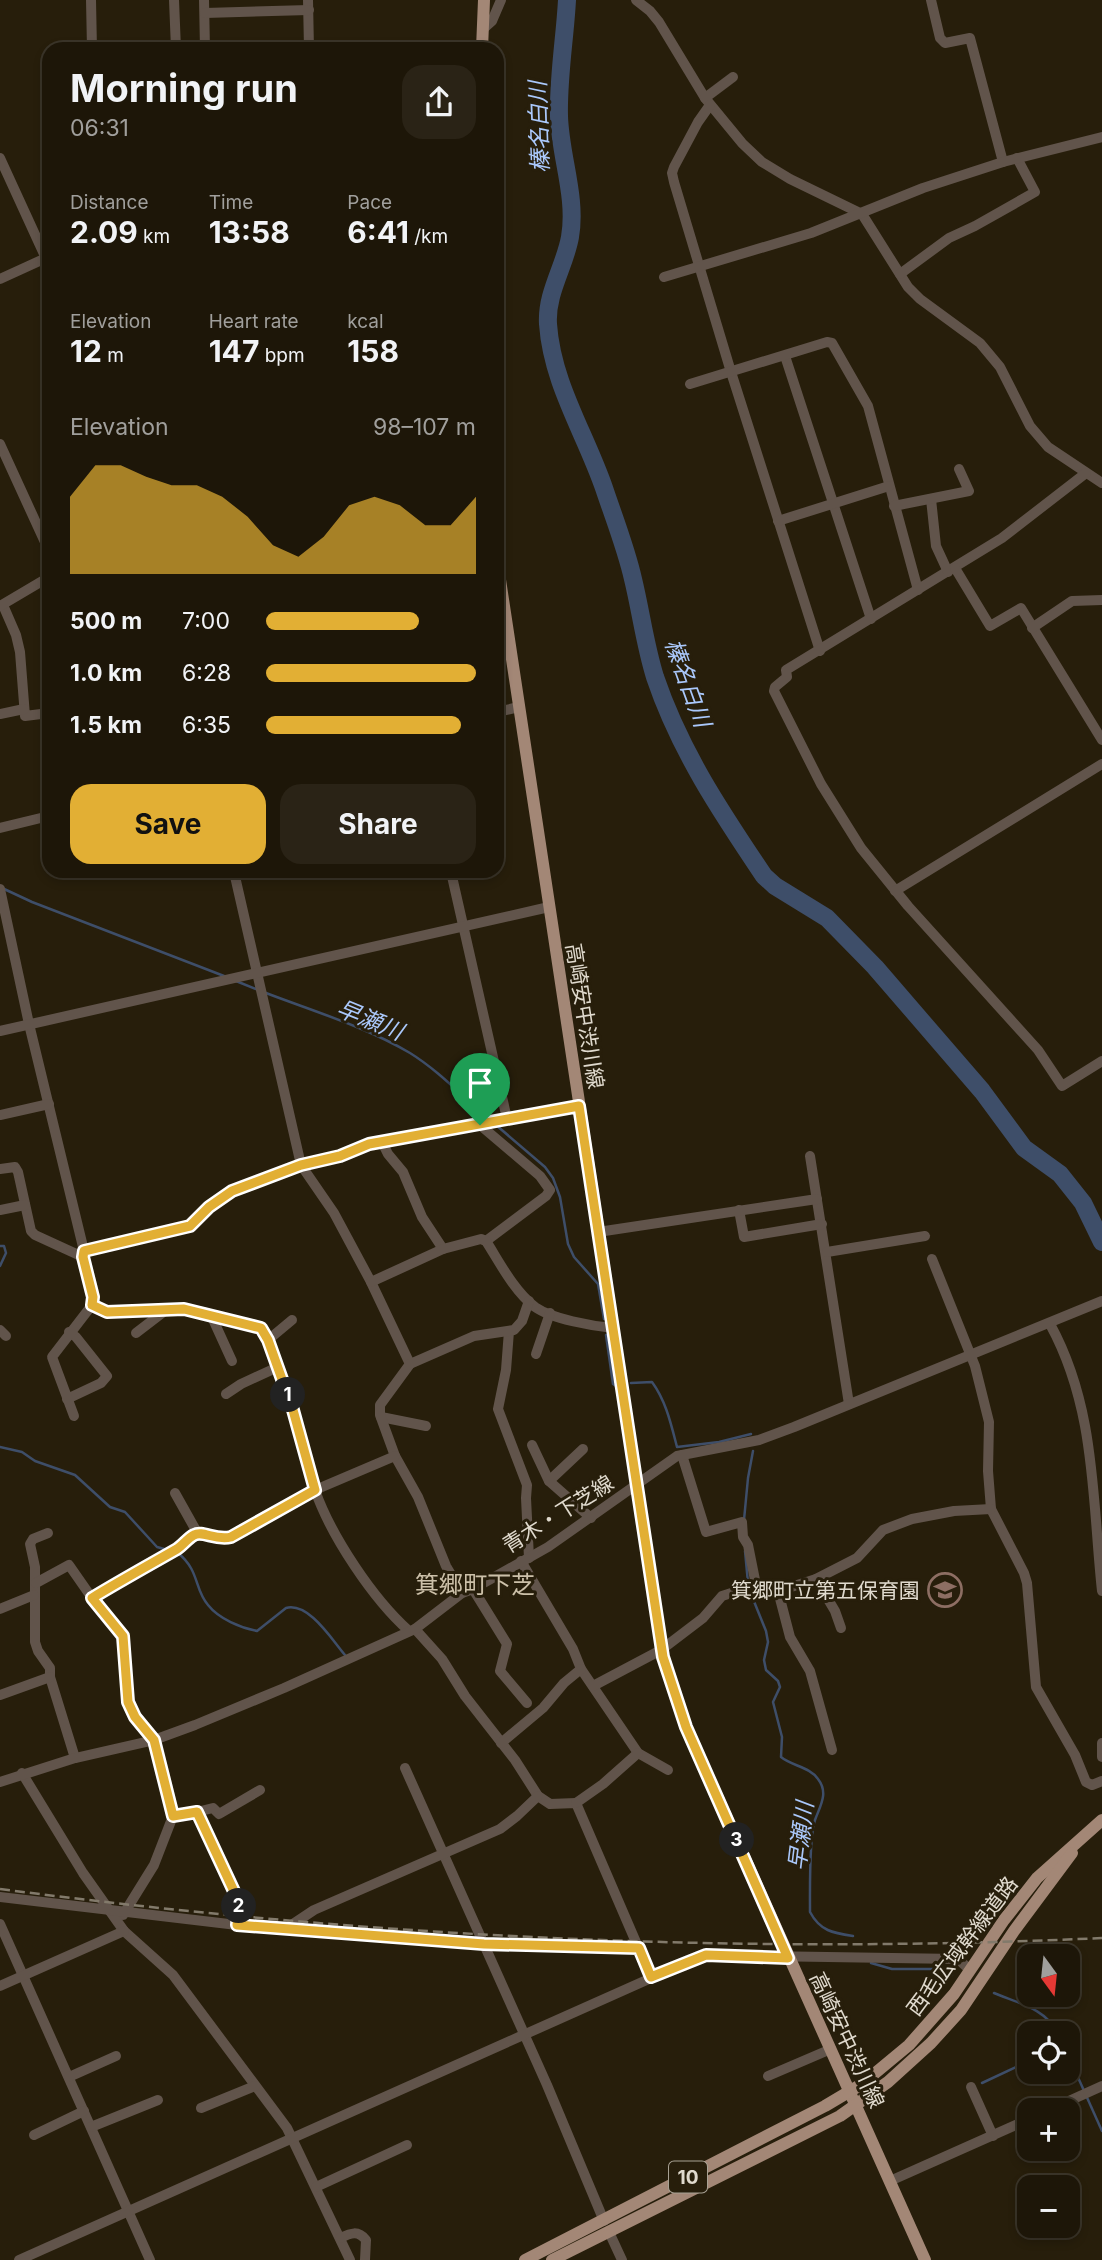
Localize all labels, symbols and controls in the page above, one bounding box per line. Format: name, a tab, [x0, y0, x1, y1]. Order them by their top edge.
text: Morning run	[70, 65, 298, 111]
button: share	[402, 65, 476, 139]
water label: 榛名白川	[523, 78, 555, 173]
text: 06:31	[70, 114, 129, 142]
text: Distance	[70, 191, 148, 214]
text: Time	[209, 191, 253, 214]
text: Pace	[347, 191, 392, 214]
text: 2.09	[70, 214, 138, 250]
text: 13:58	[209, 214, 290, 250]
text: 6:41	[347, 214, 409, 250]
text: km	[138, 225, 170, 248]
text: /km	[409, 225, 448, 248]
text: Elevation	[70, 310, 151, 333]
text: Heart rate	[209, 310, 299, 333]
text: kcal	[347, 310, 384, 333]
text: 12	[70, 333, 102, 369]
text: 147	[209, 333, 259, 369]
text: 158	[347, 333, 399, 369]
text: m	[102, 344, 124, 367]
text: bpm	[259, 344, 305, 367]
text: Elevation	[70, 413, 169, 441]
text: 98–107 m	[373, 413, 476, 441]
text: 500 m	[70, 607, 142, 635]
text: 7:00	[182, 607, 230, 635]
water label: 榛名白川	[659, 635, 718, 734]
text: 1.0 km	[70, 659, 142, 687]
text: 6:28	[182, 659, 231, 687]
text: 1.5 km	[70, 711, 142, 739]
text: 6:35	[182, 711, 231, 739]
button: Save	[70, 784, 266, 864]
button: Share	[280, 784, 476, 864]
street label: 高崎安中渋川線	[561, 941, 609, 1091]
water label: 早瀬川	[333, 994, 410, 1047]
pin	[450, 1053, 510, 1125]
icon: arrive	[461, 1064, 499, 1102]
pin: 1	[270, 1378, 306, 1412]
text: 1	[283, 1383, 292, 1406]
street label: 青木・下芝線	[498, 1470, 618, 1558]
district label: 箕郷町下芝	[415, 1570, 535, 1599]
school or university icon: 箕郷町立第五保育園	[926, 1571, 964, 1609]
place label: 箕郷町立第五保育園	[731, 1578, 920, 1603]
water label: 早瀬川	[783, 1797, 819, 1872]
pin: 3	[720, 1822, 754, 1857]
text: 3	[730, 1828, 743, 1851]
street label: 西毛広域幹線道路	[901, 1871, 1023, 2021]
pin: 2	[222, 1888, 256, 1924]
text: 2	[233, 1894, 244, 1917]
north arrow	[1017, 1944, 1080, 2007]
map controls	[1017, 1944, 1080, 2238]
street label: 高崎安中渋川線	[805, 1968, 889, 2112]
button: locate	[1017, 2021, 1080, 2084]
button: +	[1017, 2098, 1080, 2161]
road number: 10	[669, 2162, 707, 2192]
button: −	[1017, 2175, 1080, 2238]

